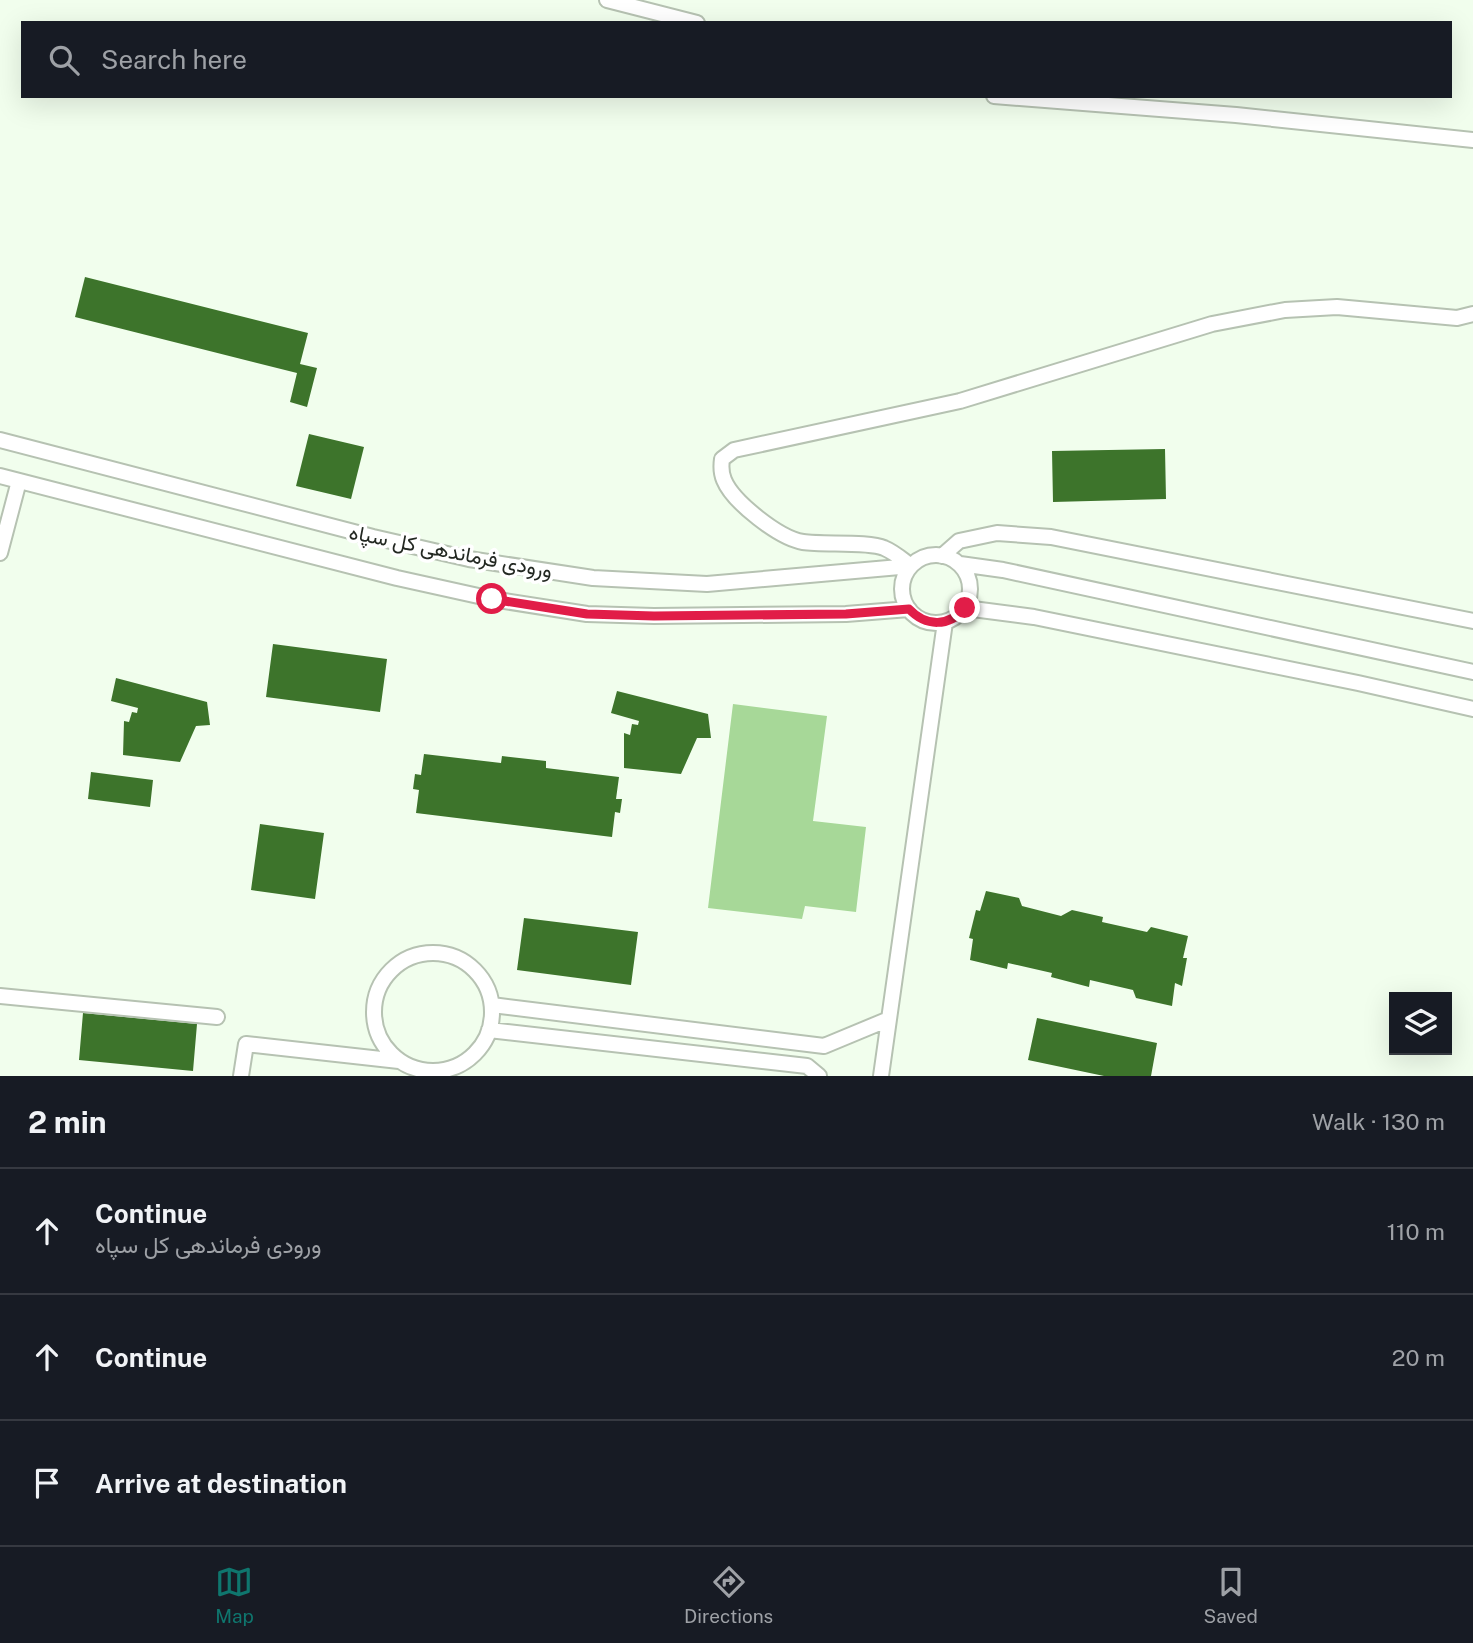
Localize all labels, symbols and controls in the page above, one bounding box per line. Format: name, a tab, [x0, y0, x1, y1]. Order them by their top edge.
search box	[21, 21, 1452, 98]
icon: search	[45, 41, 83, 79]
text: Search here	[101, 44, 247, 75]
street label: ورودی فرماندهی کل سپاه	[347, 519, 555, 585]
route start	[476, 583, 507, 614]
route end	[949, 592, 980, 623]
map controls	[1389, 992, 1452, 1055]
button: layers	[1389, 992, 1452, 1055]
text: 2 min	[28, 1104, 107, 1140]
text: Walk · 130 m	[1312, 1108, 1445, 1135]
text: Continue	[95, 1198, 207, 1229]
icon: ahead	[28, 1212, 66, 1250]
text: 110 m	[1387, 1218, 1445, 1245]
text: ورودی فرماندهی کل سپاه	[95, 1231, 321, 1258]
icon: ahead	[28, 1338, 66, 1376]
text: Continue	[95, 1342, 207, 1373]
text: 20 m	[1392, 1344, 1445, 1371]
icon: arrive	[28, 1464, 66, 1502]
text: Arrive at destination	[95, 1468, 347, 1499]
tab: Map	[215, 1563, 254, 1627]
tab: Directions	[684, 1563, 773, 1627]
tab: Saved	[1204, 1563, 1258, 1627]

